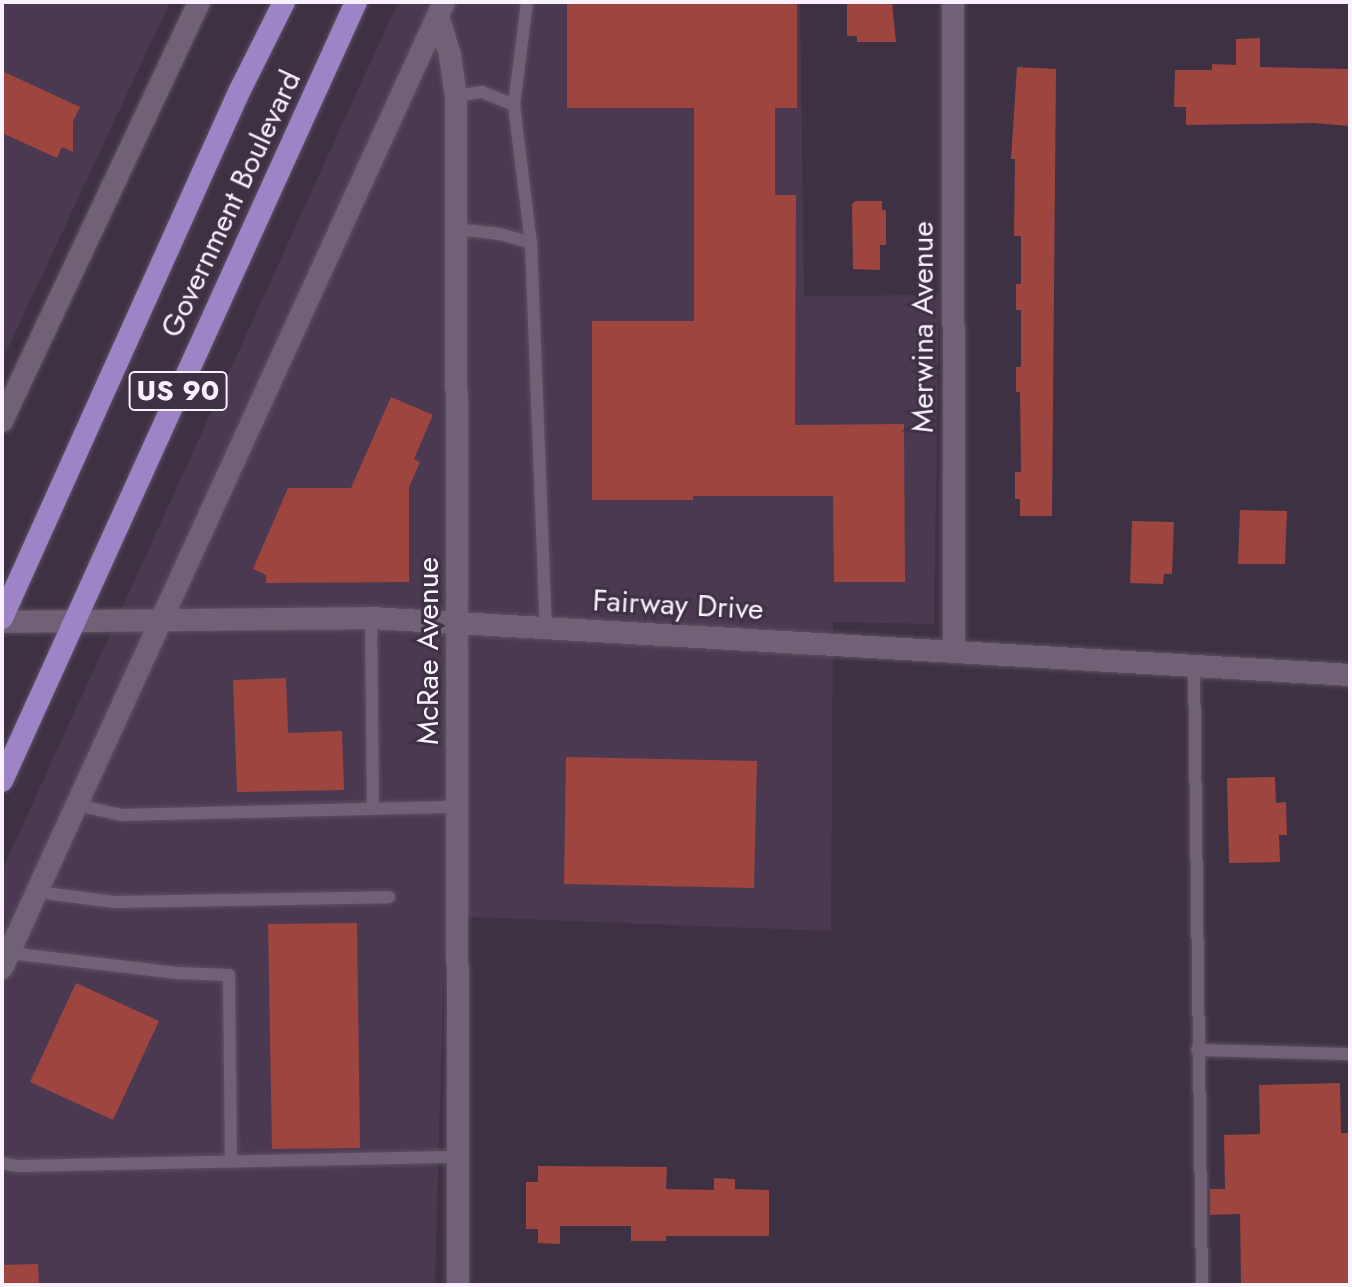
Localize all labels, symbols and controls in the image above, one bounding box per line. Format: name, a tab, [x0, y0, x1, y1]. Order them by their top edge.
street label: Government Boulevard	[153, 65, 309, 343]
street label: Merwina Avenue	[905, 221, 941, 433]
road number: US 90	[128, 367, 228, 415]
street label: McRae Avenue	[410, 557, 446, 745]
street label: Fairway Drive	[592, 583, 764, 627]

